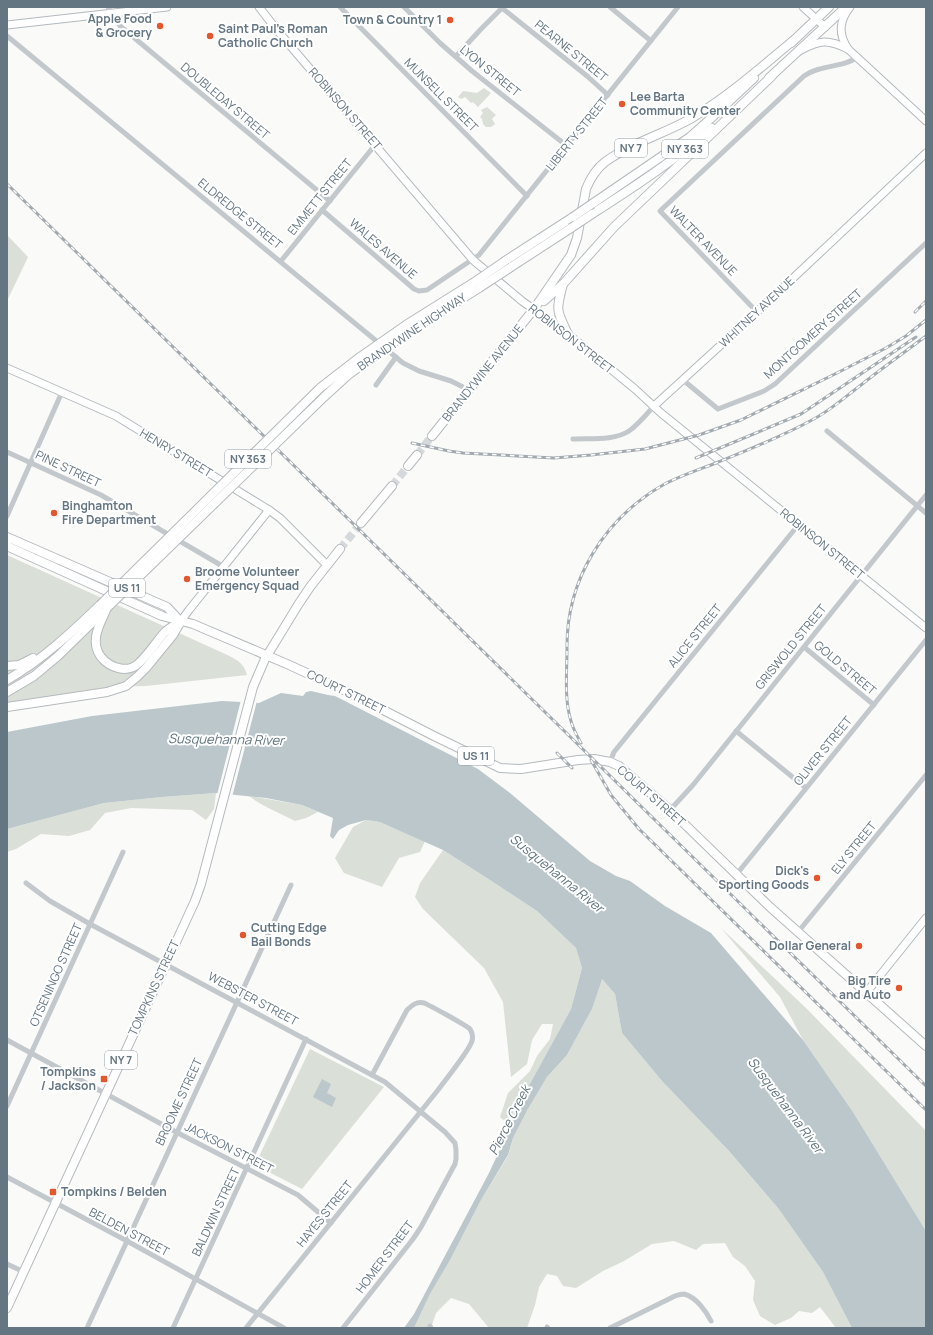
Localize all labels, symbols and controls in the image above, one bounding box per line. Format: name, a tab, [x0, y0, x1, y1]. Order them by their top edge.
place label: Apple Food & Grocery	[88, 10, 152, 41]
place label: Town & Country 1	[343, 11, 442, 28]
marker: Town & Country 1	[445, 15, 455, 25]
street label: PEARNE STREET	[531, 16, 612, 86]
place label: Saint Paul's Roman Catholic Church	[218, 20, 328, 51]
marker: Apple Food & Grocery	[155, 21, 165, 31]
marker: Saint Paul's Roman Catholic Church	[205, 31, 215, 41]
street label: LYON STREET	[456, 41, 525, 101]
street label: MUNSELL STREET	[401, 54, 483, 136]
street label: DOUBLEDAY STREET	[177, 58, 274, 144]
street label: ROBINSON STREET	[305, 64, 387, 154]
place label: Lee Barta Community Center	[630, 88, 741, 119]
street label: LIBERTY STREET	[542, 93, 612, 174]
marker: Lee Barta Community Center	[617, 99, 627, 109]
road number: NY 7	[615, 139, 647, 157]
road number: NY 363	[662, 140, 708, 158]
street label: EMMETT STREET	[283, 154, 356, 239]
street label: ELDREDGE STREET	[194, 174, 287, 254]
street label: WALTER AVENUE	[666, 202, 741, 279]
street label: WALES AVENUE	[346, 214, 421, 283]
street label: WHITNEY AVENUE	[715, 272, 798, 351]
street label: MONTGOMERY STREET	[760, 284, 866, 382]
street label: BRANDYWINE HIGHWAY	[354, 289, 470, 374]
street label: ROBINSON STREET	[525, 300, 618, 378]
street label: BRANDYWINE AVENUE	[438, 320, 527, 425]
street label: HENRY STREET	[137, 424, 217, 481]
street label: PINE STREET	[33, 446, 104, 491]
road number: NY 363	[225, 450, 271, 468]
place label: Binghamton Fire Department	[62, 497, 156, 528]
street label: ROBINSON STREET	[776, 504, 869, 584]
marker: Binghamton Fire Department	[49, 508, 59, 518]
place label: Broome Volunteer Emergency Squad	[195, 563, 299, 594]
marker: Broome Volunteer Emergency Squad	[182, 574, 192, 584]
road number: US 11	[109, 579, 145, 597]
street label: ALICE STREET	[664, 600, 726, 671]
street label: GRISWOLD STREET	[751, 600, 831, 693]
street label: GOLD STREET	[810, 636, 881, 699]
street label: COURT STREET	[304, 665, 389, 718]
street label: OLIVER STREET	[789, 712, 856, 789]
water label: Susquehanna River	[168, 729, 286, 749]
road number: US 11	[458, 747, 494, 765]
street label: COURT STREET	[614, 761, 690, 831]
street label: ELY STREET	[827, 817, 881, 878]
water label: Susquehanna River	[506, 830, 609, 918]
place label: Dick's Sporting Goods	[718, 862, 809, 893]
marker: Dick's Sporting Goods	[812, 873, 822, 883]
place label: Cutting Edge Bail Bonds	[251, 919, 327, 950]
street label: OTSENINGO STREET	[25, 920, 86, 1029]
marker: Cutting Edge Bail Bonds	[238, 930, 248, 940]
street label: TOMPKINS STREET	[124, 936, 184, 1039]
place label: Dollar General	[769, 937, 851, 954]
marker: Dollar General	[854, 941, 864, 951]
street label: WEBSTER STREET	[205, 968, 302, 1030]
place label: Big Tire and Auto	[839, 972, 891, 1003]
marker: Big Tire and Auto	[894, 983, 904, 993]
road number: NY 7	[105, 1051, 137, 1069]
water label: Susquehanna River	[744, 1053, 829, 1158]
street label: BROOME STREET	[151, 1055, 207, 1148]
place label: Tompkins / Jackson	[40, 1063, 96, 1094]
marker: Tompkins / Jackson	[99, 1074, 109, 1084]
water label: Pierce Creek	[484, 1080, 535, 1158]
street label: JACKSON STREET	[182, 1118, 277, 1178]
street label: BALDWIN STREET	[187, 1164, 244, 1259]
street label: HAYES STREET	[293, 1176, 357, 1251]
place label: Tompkins / Belden	[61, 1183, 167, 1200]
marker: Tompkins / Belden	[48, 1187, 58, 1197]
street label: BELDEN STREET	[86, 1203, 173, 1260]
street label: HOMER STREET	[352, 1216, 418, 1296]

